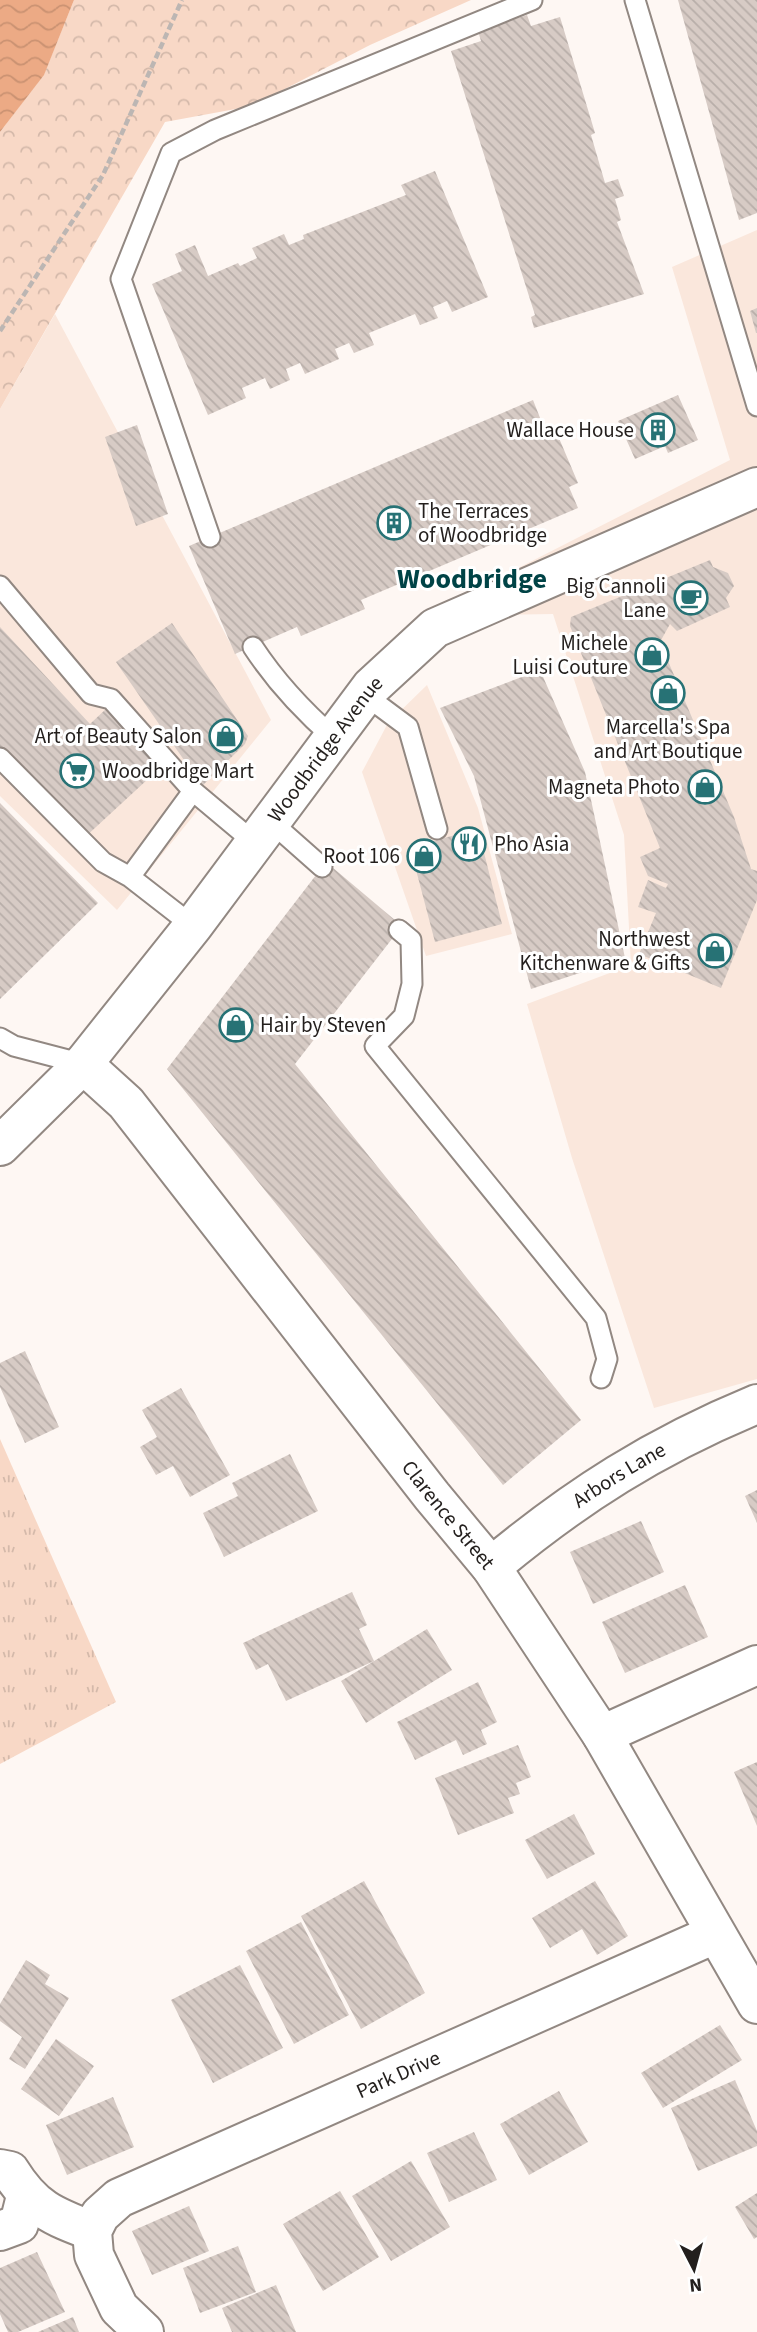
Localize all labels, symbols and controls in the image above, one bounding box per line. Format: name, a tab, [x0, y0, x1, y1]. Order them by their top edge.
building icon: Wallace House	[639, 411, 677, 449]
place label: Wallace House	[506, 415, 634, 445]
place label: The Terraces of Woodbridge	[418, 496, 547, 550]
building icon: The Terraces of Woodbridge	[375, 504, 413, 542]
district label: Woodbridge	[397, 559, 547, 599]
place label: Big Cannoli Lane	[566, 571, 666, 625]
cafe icon: Big Cannoli Lane	[672, 579, 710, 617]
place label: Michele Luisi Couture	[512, 628, 628, 682]
shop icon: Michele Luisi Couture	[633, 636, 671, 674]
street label: Woodbridge Avenue	[260, 668, 389, 829]
shop icon: Marcella's Spa and Art Boutique	[649, 674, 687, 712]
place label: Marcella's Spa and Art Boutique	[594, 712, 742, 766]
shop icon: Art of Beauty Salon	[207, 717, 245, 755]
place label: Art of Beauty Salon	[35, 721, 202, 751]
supermarket icon: Woodbridge Mart	[58, 752, 96, 790]
place label: Woodbridge Mart	[102, 756, 254, 786]
shop icon: Magneta Photo	[686, 768, 724, 806]
place label: Magneta Photo	[548, 772, 680, 802]
restaurant icon: Pho Asia	[450, 825, 488, 863]
place label: Pho Asia	[494, 829, 569, 859]
shop icon: Root 106	[405, 837, 443, 875]
place label: Root 106	[323, 841, 400, 871]
place label: Northwest Kitchenware & Gifts	[520, 924, 690, 978]
shop icon: Northwest Kitchenware & Gifts	[696, 932, 734, 970]
shop icon: Hair by Steven	[217, 1006, 255, 1044]
place label: Hair by Steven	[260, 1010, 386, 1040]
street label: Arbors Lane	[566, 1435, 671, 1515]
street label: Clarence Street	[394, 1454, 502, 1576]
street label: Park Drive	[351, 2043, 445, 2106]
north arrow	[659, 2234, 729, 2304]
text: N	[688, 2270, 703, 2299]

